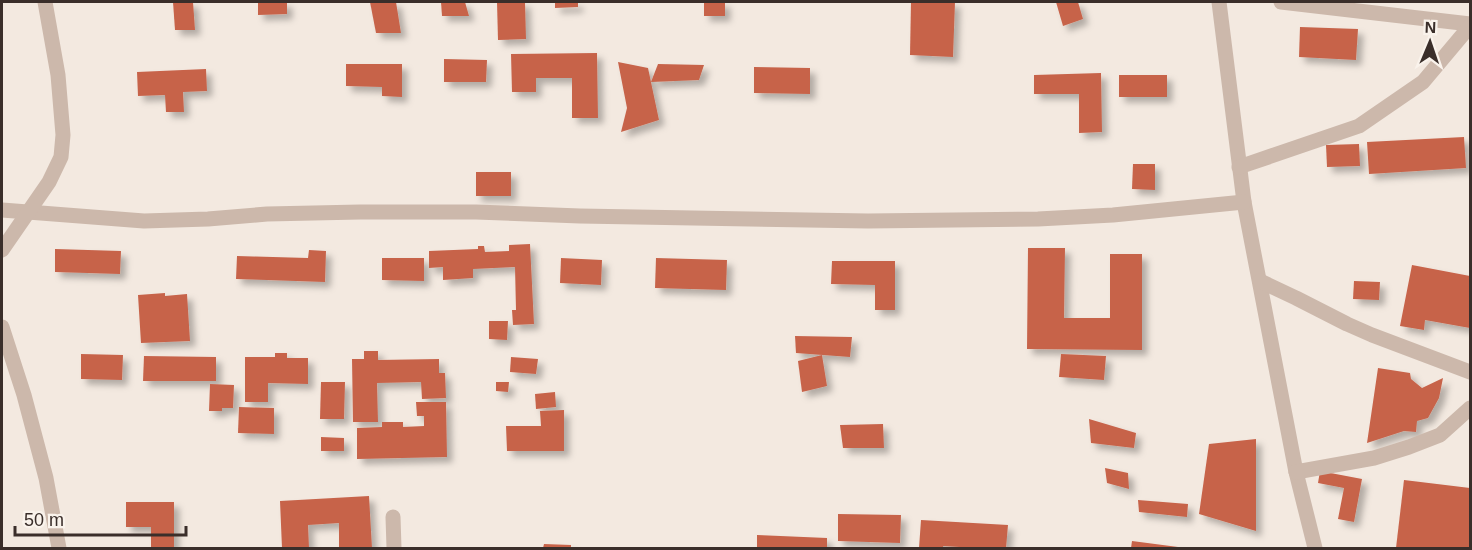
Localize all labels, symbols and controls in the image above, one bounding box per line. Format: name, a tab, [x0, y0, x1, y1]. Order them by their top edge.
north arrow	[1400, 12, 1460, 72]
text: N	[1424, 19, 1437, 36]
scale bar	[15, 499, 186, 537]
text: 50 m	[24, 510, 64, 530]

